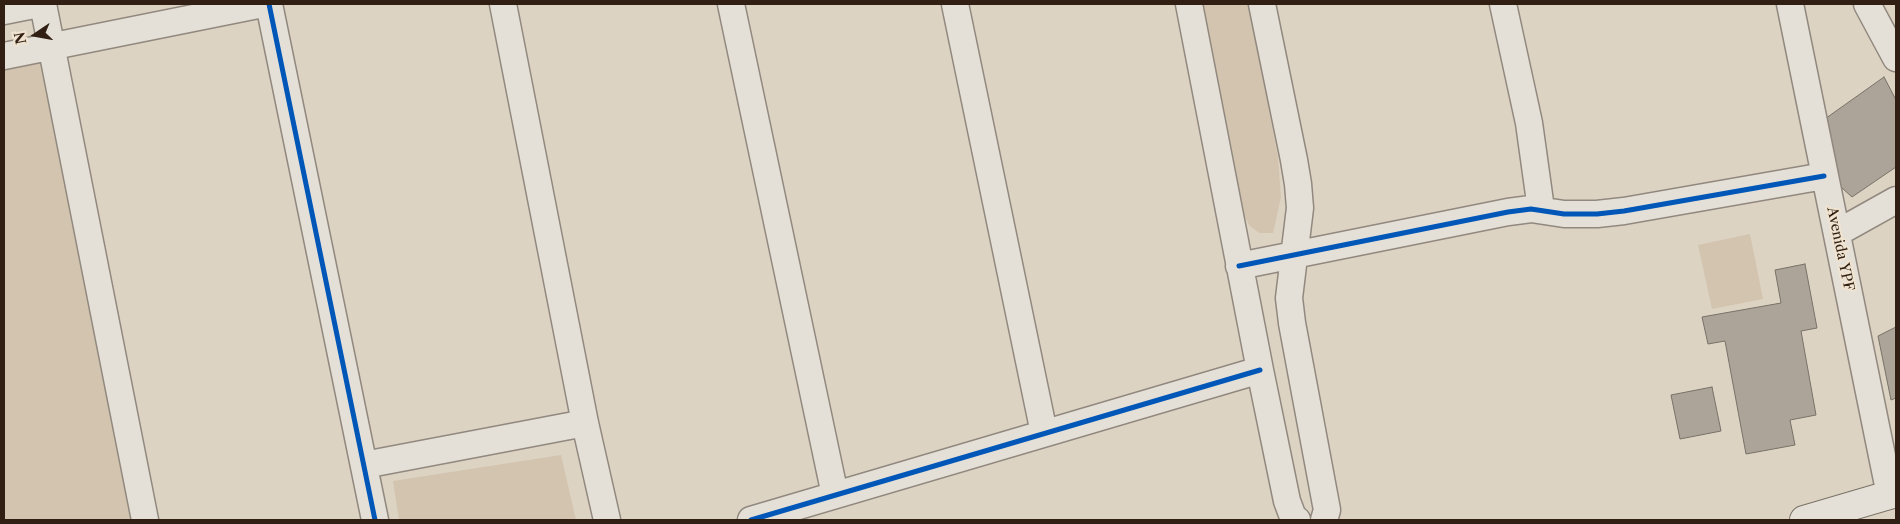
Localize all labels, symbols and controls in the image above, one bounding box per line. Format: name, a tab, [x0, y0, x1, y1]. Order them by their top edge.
north arrow	[10, 10, 60, 60]
text: N	[10, 30, 30, 46]
street label: Avenida YPF	[1823, 206, 1857, 292]

